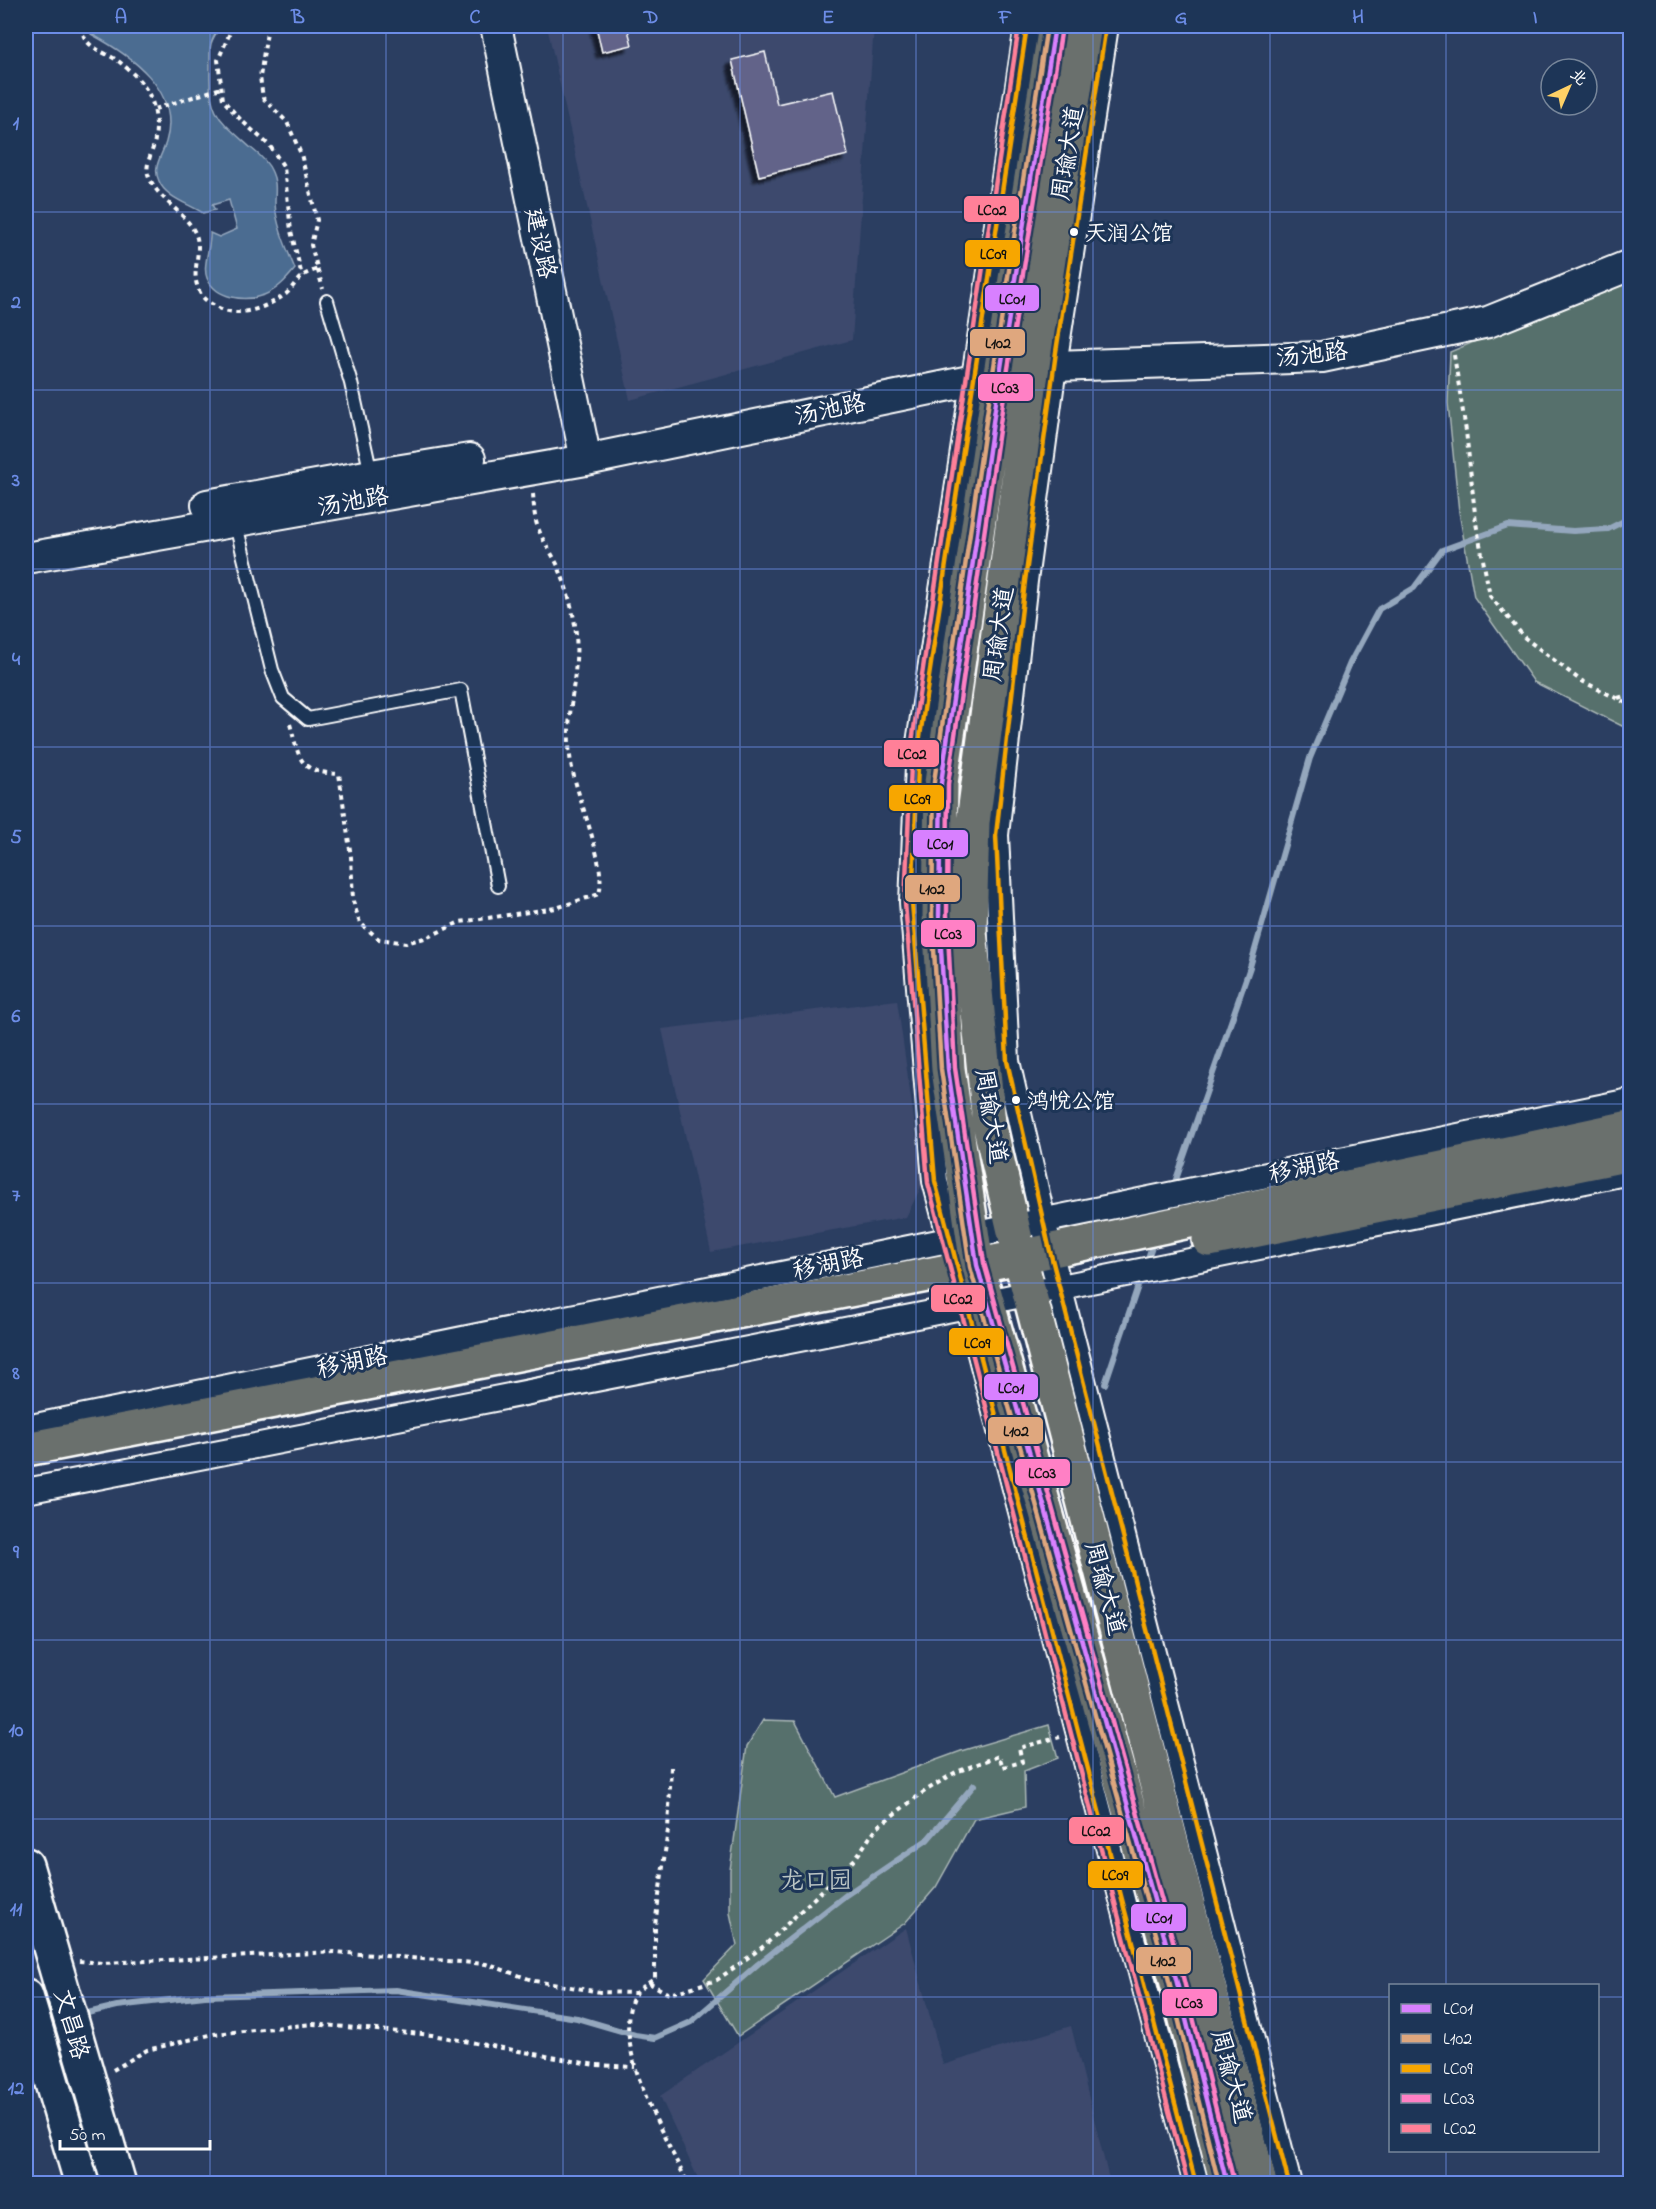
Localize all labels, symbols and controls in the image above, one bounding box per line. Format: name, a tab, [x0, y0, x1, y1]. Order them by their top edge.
text: A	[115, 4, 127, 33]
text: B	[290, 4, 305, 33]
text: C	[470, 4, 481, 33]
text: D	[643, 4, 658, 33]
text: E	[822, 4, 834, 33]
text: F	[998, 4, 1012, 33]
text: G	[1175, 4, 1188, 33]
text: H	[1352, 4, 1364, 33]
text: I	[1533, 4, 1538, 33]
north arrow	[1539, 57, 1599, 117]
text: 北	[1564, 63, 1592, 92]
street label: 周瑜大道	[1045, 103, 1094, 204]
text: 1	[13, 110, 20, 139]
line badge: LC02	[963, 195, 1020, 223]
text: LC02	[977, 199, 1007, 223]
street label: 建设路	[514, 205, 563, 282]
place label: 天润公馆	[1085, 219, 1173, 251]
marker: 天润公馆	[1068, 226, 1080, 238]
line badge: LC09	[964, 239, 1021, 268]
text: LC09	[980, 243, 1006, 267]
line badge: LC01	[984, 284, 1040, 312]
text: LC01	[999, 288, 1026, 312]
text: 2	[10, 289, 21, 318]
line badge: L102	[969, 328, 1026, 357]
text: L102	[985, 332, 1011, 356]
street label: 汤池路	[1275, 335, 1350, 378]
line badge: LC03	[977, 373, 1034, 402]
text: LC03	[991, 377, 1019, 401]
street label: 汤池路	[792, 387, 869, 436]
text: 3	[11, 467, 20, 496]
street label: 汤池路	[315, 480, 392, 527]
street label: 周瑜大道	[976, 584, 1024, 684]
text: 4	[12, 646, 21, 675]
line badge: LC02	[883, 739, 940, 768]
text: LC02	[897, 743, 927, 767]
line badge: LC09	[888, 784, 945, 812]
text: LC09	[904, 788, 930, 812]
text: 5	[10, 824, 22, 853]
line badge: LC01	[912, 829, 969, 858]
text: LC01	[927, 833, 954, 857]
line badge: L102	[904, 874, 961, 903]
text: L102	[919, 878, 945, 902]
line badge: LC03	[920, 919, 976, 948]
text: LC03	[934, 923, 962, 947]
text: 6	[12, 1003, 21, 1032]
street label: 周瑜大道	[965, 1066, 1014, 1167]
place label: 鸿悦公馆	[1027, 1087, 1115, 1119]
marker: 鸿悦公馆	[1010, 1094, 1022, 1106]
street label: 移湖路	[1266, 1145, 1343, 1194]
text: 7	[12, 1182, 21, 1211]
street label: 移湖路	[790, 1242, 867, 1291]
line badge: LC02	[930, 1284, 986, 1313]
text: LC02	[943, 1288, 973, 1312]
line badge: LC09	[948, 1327, 1005, 1356]
text: LC09	[964, 1332, 990, 1356]
street label: 移湖路	[314, 1340, 391, 1389]
text: 8	[11, 1360, 20, 1389]
line badge: LC01	[983, 1373, 1039, 1401]
text: LC01	[998, 1377, 1025, 1401]
line badge: L102	[987, 1416, 1044, 1445]
text: L102	[1003, 1420, 1029, 1444]
line badge: LC03	[1014, 1458, 1071, 1487]
text: LC03	[1028, 1462, 1056, 1486]
street label: 周瑜大道	[1074, 1538, 1133, 1640]
text: 9	[12, 1539, 20, 1568]
text: 10	[9, 1717, 24, 1746]
line badge: LC02	[1068, 1816, 1125, 1845]
text: LC02	[1081, 1820, 1111, 1844]
line badge: LC09	[1087, 1860, 1144, 1889]
text: LC09	[1102, 1864, 1128, 1888]
park label: 龙口园	[780, 1865, 852, 1900]
text: 11	[10, 1896, 23, 1925]
line badge: LC01	[1130, 1903, 1187, 1932]
text: LC01	[1146, 1907, 1173, 1931]
line badge: L102	[1135, 1946, 1192, 1975]
text: L102	[1150, 1950, 1176, 1974]
legend	[1389, 1984, 1599, 2152]
street label: 文昌路	[43, 1985, 96, 2064]
line badge: LC03	[1161, 1988, 1218, 2017]
text: LC03	[1175, 1992, 1203, 2016]
text: LC01	[1443, 1997, 1473, 2023]
street label: 周瑜大道	[1200, 2026, 1259, 2128]
text: L102	[1443, 2027, 1472, 2053]
text: LC09	[1443, 2057, 1473, 2083]
text: 12	[8, 2075, 24, 2104]
text: LC03	[1443, 2087, 1475, 2113]
scale bar	[60, 2113, 210, 2151]
text: LC02	[1443, 2117, 1476, 2143]
text: 50 m	[69, 2123, 106, 2149]

